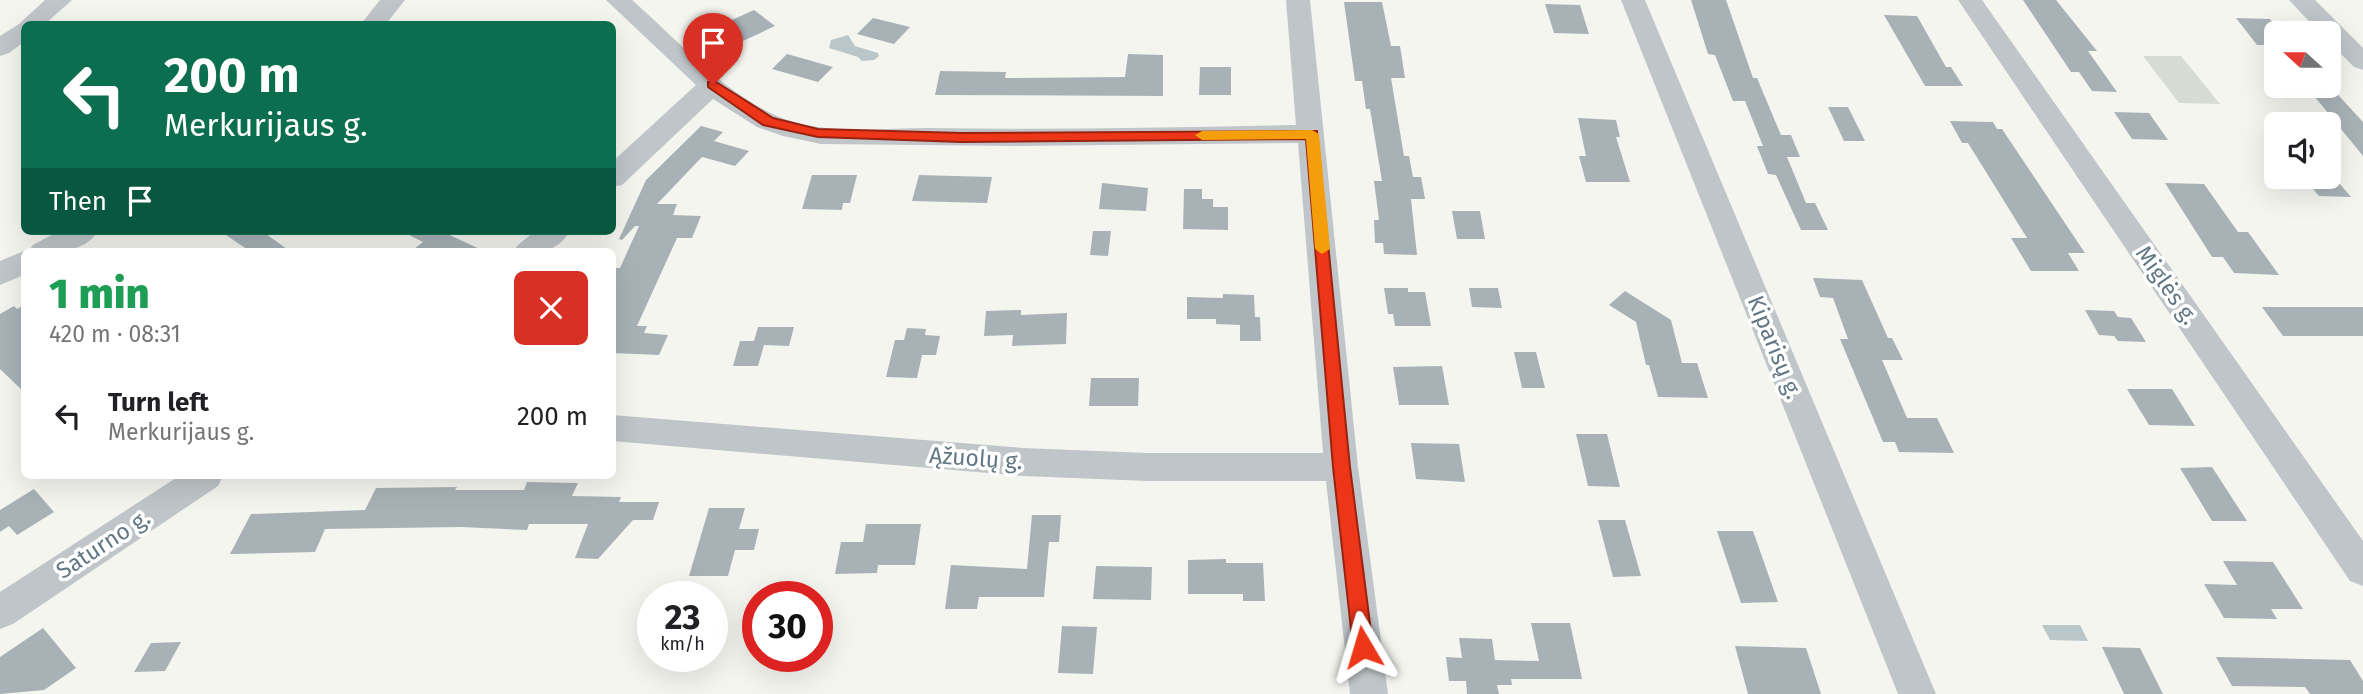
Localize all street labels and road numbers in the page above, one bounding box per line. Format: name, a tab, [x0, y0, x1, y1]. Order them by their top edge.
street label: Miglės g.	[2130, 240, 2204, 330]
street label: Kiparisų g.	[1742, 291, 1808, 403]
street label: Ąžuolų g.	[928, 441, 1024, 475]
street label: Saturno g.	[51, 503, 155, 585]

